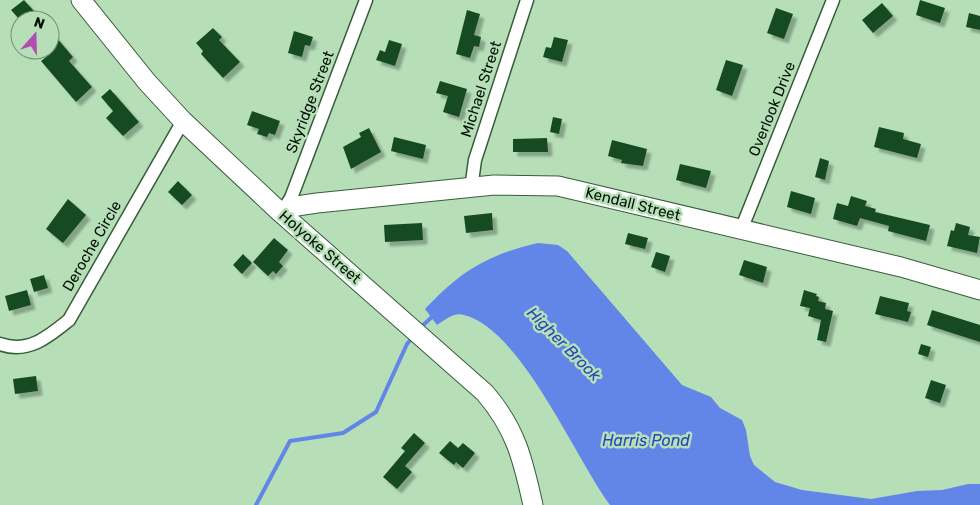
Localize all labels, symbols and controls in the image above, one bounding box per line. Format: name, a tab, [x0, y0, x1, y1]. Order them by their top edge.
north arrow	[10, 10, 60, 60]
text: N	[32, 14, 47, 33]
street label: Michael Street	[457, 38, 505, 139]
street label: Skyridge Street	[282, 48, 338, 156]
street label: Overlook Drive	[745, 59, 799, 159]
street label: Kendall Street	[583, 183, 683, 225]
street label: Deroche Circle	[59, 197, 125, 295]
street label: Holyoke Street	[275, 207, 365, 287]
water label: Higher Brook	[523, 303, 605, 385]
water label: Harris Pond	[602, 431, 690, 450]

